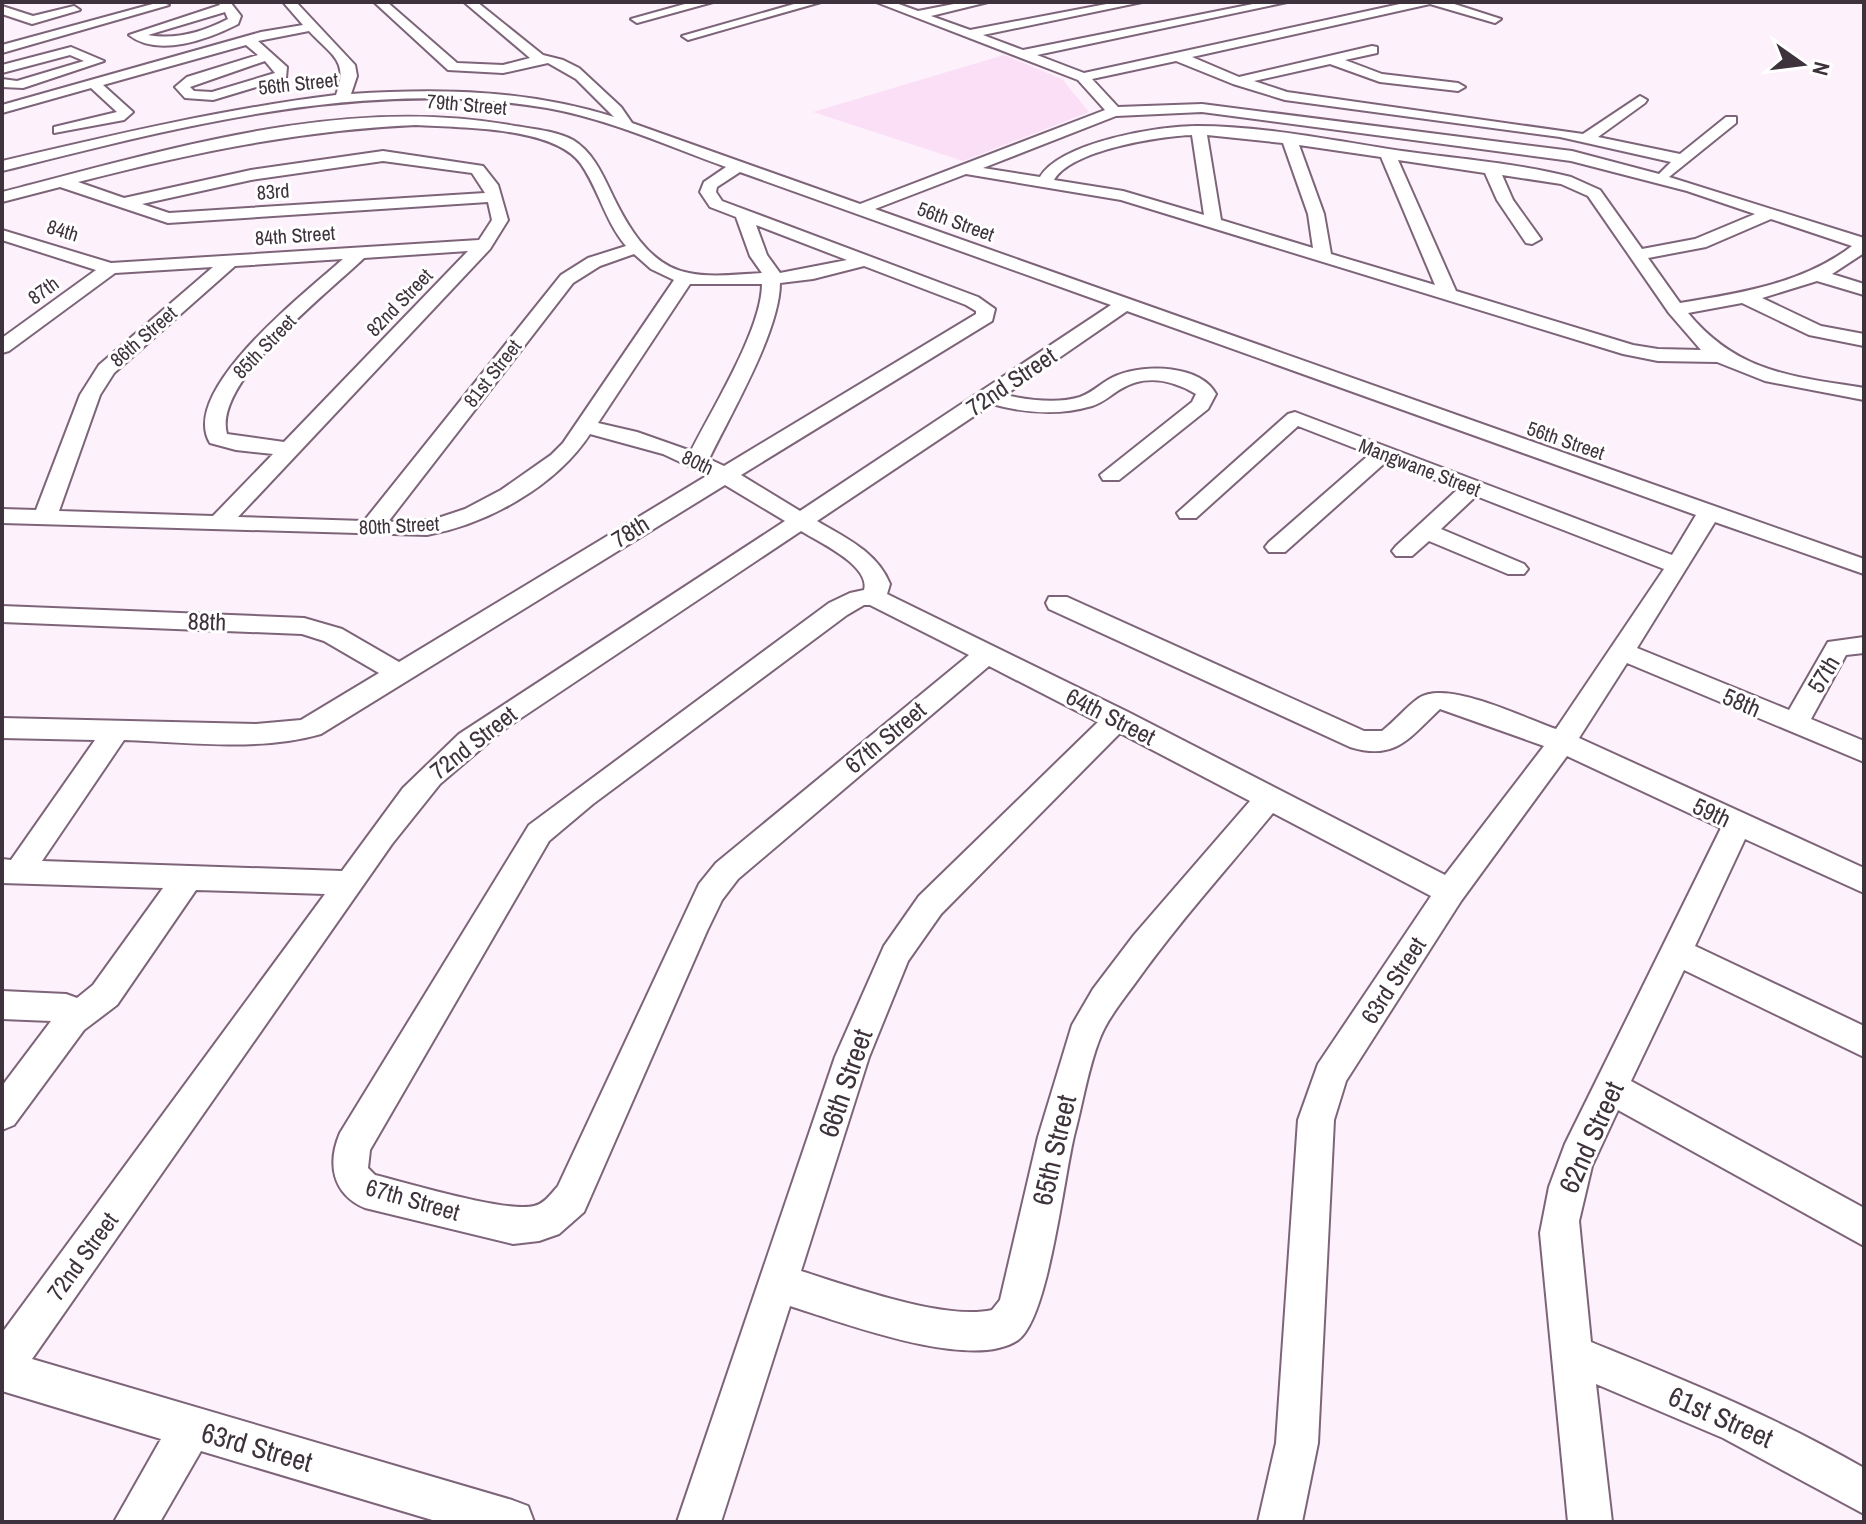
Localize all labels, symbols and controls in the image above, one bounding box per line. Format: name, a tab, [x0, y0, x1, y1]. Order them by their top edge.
north arrow	[1762, 24, 1842, 104]
text: N	[1805, 59, 1838, 79]
street label: 56th Street	[257, 65, 340, 101]
street label: 79th Street	[426, 87, 509, 121]
street label: 83rd	[256, 176, 290, 206]
street label: 56th Street	[914, 195, 999, 248]
street label: 84th	[44, 212, 82, 248]
street label: 84th Street	[254, 219, 336, 251]
street label: 82nd Street	[360, 262, 438, 342]
street label: 87th	[22, 270, 64, 310]
street label: 86th Street	[104, 299, 182, 373]
street label: 85th Street	[226, 307, 302, 384]
street label: 81st Street	[457, 333, 527, 413]
street label: 72nd Street	[960, 339, 1063, 423]
street label: 56th Street	[1524, 414, 1609, 466]
street label: Mangwane Street	[1355, 431, 1485, 503]
street label: 80th	[678, 443, 718, 481]
street label: 78th	[605, 507, 655, 555]
street label: 80th Street	[358, 509, 440, 541]
street label: 88th	[187, 604, 227, 638]
street label: 57th	[1799, 649, 1847, 699]
street label: 64th Street	[1061, 680, 1162, 752]
street label: 58th	[1718, 680, 1766, 724]
street label: 67th Street	[838, 693, 933, 780]
street label: 72nd Street	[423, 698, 523, 786]
street label: 59th	[1688, 789, 1736, 835]
street label: 63rd Street	[1353, 930, 1433, 1030]
street label: 66th Street	[809, 1024, 881, 1142]
street label: 62nd Street	[1549, 1075, 1633, 1199]
street label: 65th Street	[1023, 1091, 1085, 1209]
street label: 67th Street	[362, 1170, 464, 1228]
street label: 72nd Street	[39, 1205, 125, 1307]
street label: 61st Street	[1663, 1377, 1779, 1457]
street label: 63rd Street	[197, 1413, 317, 1481]

